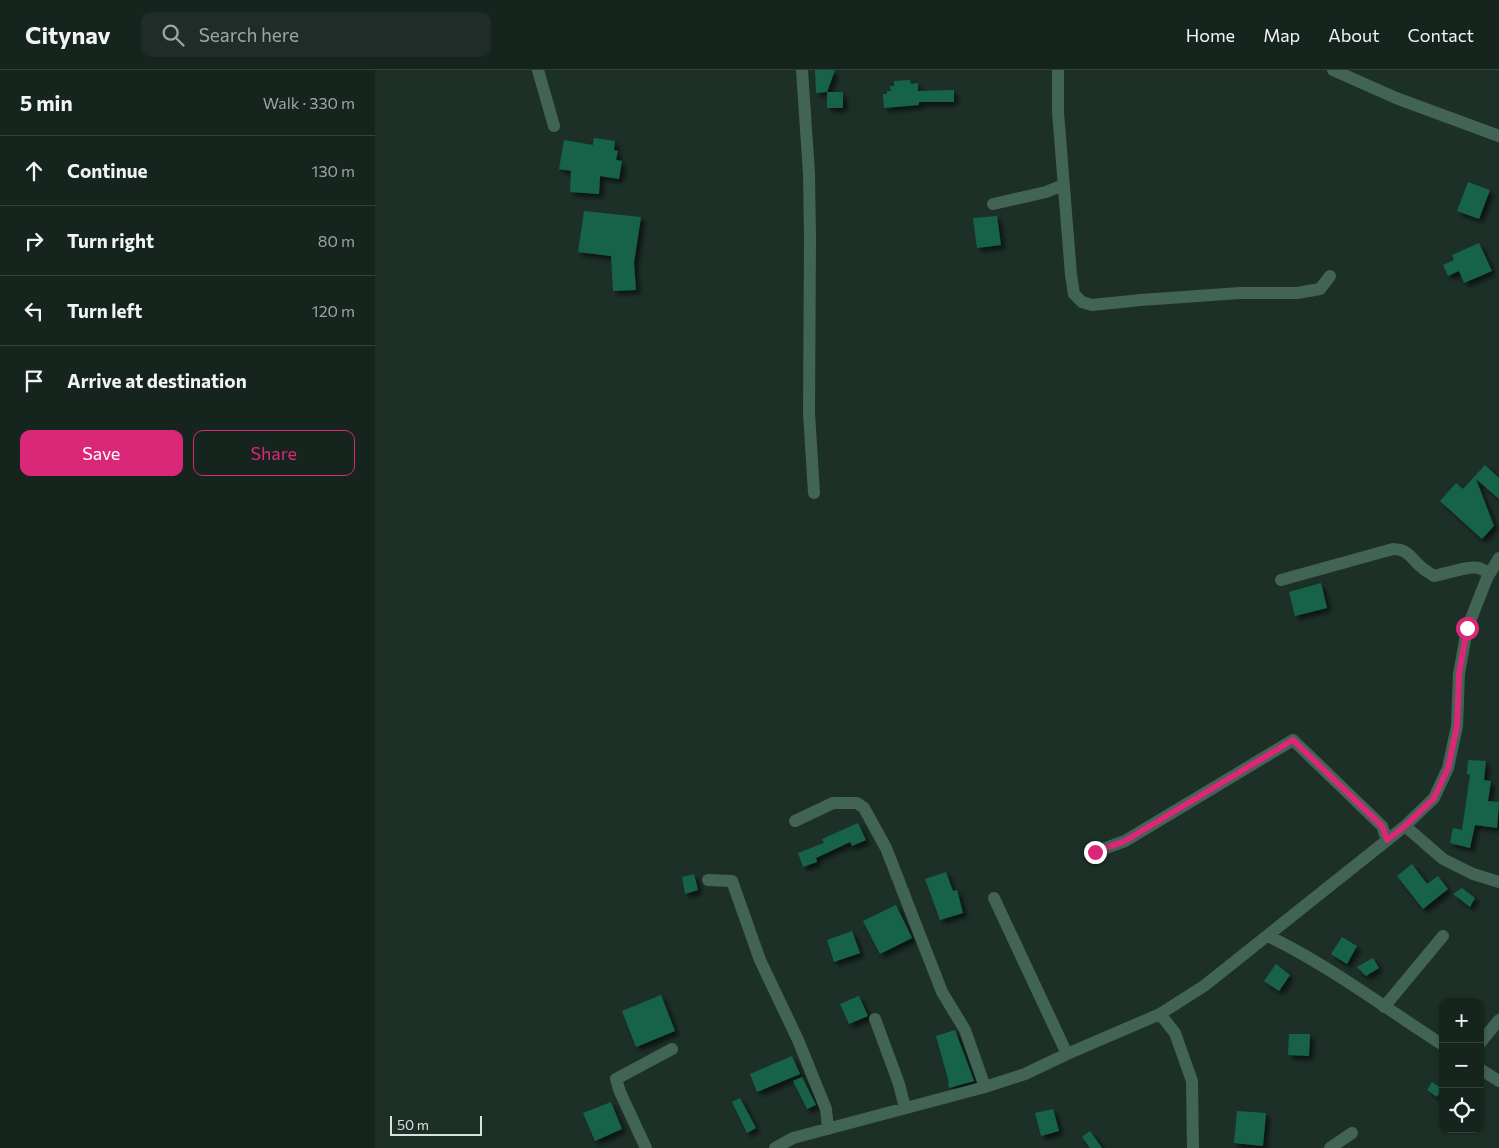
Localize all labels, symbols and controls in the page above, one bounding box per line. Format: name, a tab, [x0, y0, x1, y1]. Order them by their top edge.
search box	[141, 12, 491, 57]
text: Citynav	[25, 20, 111, 49]
icon: search	[159, 21, 187, 49]
text: Search here	[199, 23, 299, 46]
text: Home	[1186, 24, 1235, 46]
text: Map	[1263, 24, 1300, 46]
text: About	[1328, 24, 1380, 46]
text: Contact	[1408, 24, 1474, 46]
text: 5 min	[20, 90, 73, 115]
text: Walk · 330 m	[263, 93, 355, 112]
icon: ahead	[20, 157, 48, 185]
text: Continue	[67, 159, 147, 182]
text: 130 m	[312, 161, 355, 180]
icon: right	[20, 227, 48, 255]
text: Turn right	[67, 229, 154, 252]
text: 80 m	[318, 231, 355, 250]
icon: left	[20, 297, 48, 325]
text: Turn left	[67, 299, 142, 322]
text: 120 m	[312, 301, 355, 320]
icon: arrive	[20, 367, 48, 395]
text: Arrive at destination	[67, 369, 247, 392]
button: Save	[20, 430, 183, 476]
button: Share	[193, 430, 355, 476]
route start	[1456, 617, 1479, 640]
route end	[1084, 841, 1107, 864]
map controls	[1439, 998, 1484, 1133]
button: +	[1439, 998, 1484, 1043]
button: −	[1439, 1043, 1484, 1088]
button: locate	[1439, 1088, 1484, 1133]
scale bar	[390, 1113, 483, 1136]
text: 50 m	[397, 1116, 429, 1133]

